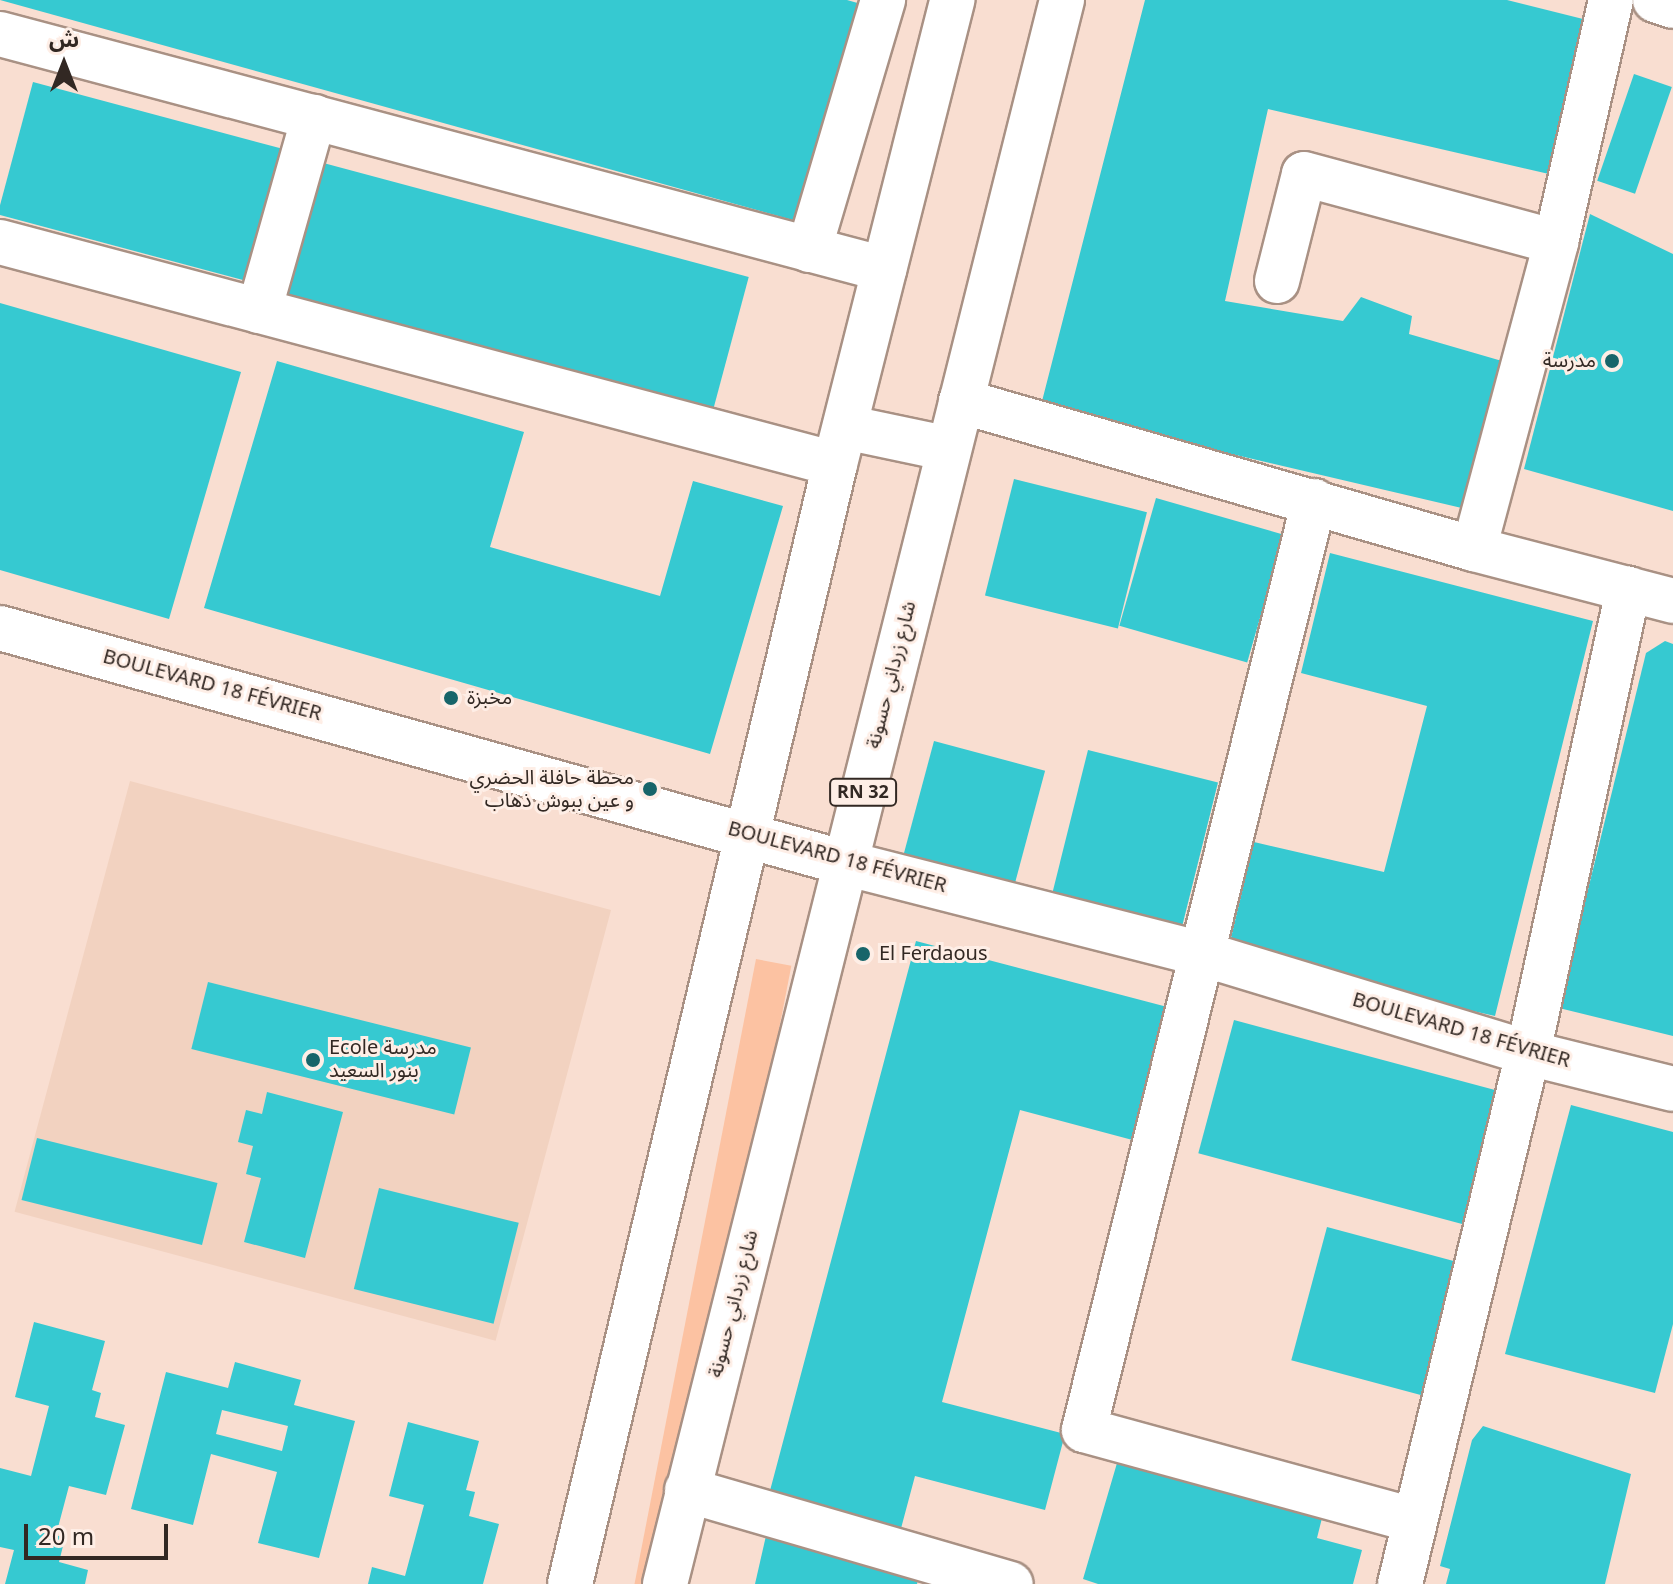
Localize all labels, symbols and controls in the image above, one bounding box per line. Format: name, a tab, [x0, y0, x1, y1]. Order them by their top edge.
text: ش	[49, 17, 79, 63]
north arrow	[24, 24, 104, 104]
place label: مدرسة	[1543, 349, 1596, 373]
marker: مدرسة	[1603, 352, 1621, 370]
street label: شارع زرداني حسونة	[862, 599, 922, 751]
street label: BOULEVARD 18 FÉVRIER	[100, 645, 324, 727]
place label: مخبزة	[467, 686, 512, 710]
marker: مخبزة	[442, 689, 460, 707]
place label: محطة حافلة الحضري و عين ببوش ذهاب	[469, 766, 634, 813]
road number: RN 32	[829, 778, 897, 806]
marker: محطة حافلة الحضري و عين ببوش ذهاب	[641, 780, 659, 798]
street label: BOULEVARD 18 FÉVRIER	[725, 817, 949, 899]
place label: El Ferdaous	[879, 942, 988, 966]
marker: El Ferdaous	[854, 945, 872, 963]
street label: BOULEVARD 18 FÉVRIER	[1349, 988, 1573, 1074]
place label: Ecole مدرسة بنور السعيد	[329, 1036, 437, 1083]
marker: Ecole مدرسة بنور السعيد	[304, 1051, 322, 1069]
street label: شارع زرداني حسونة	[704, 1228, 764, 1380]
scale bar	[28, 1508, 172, 1558]
text: 20 m	[38, 1512, 94, 1563]

